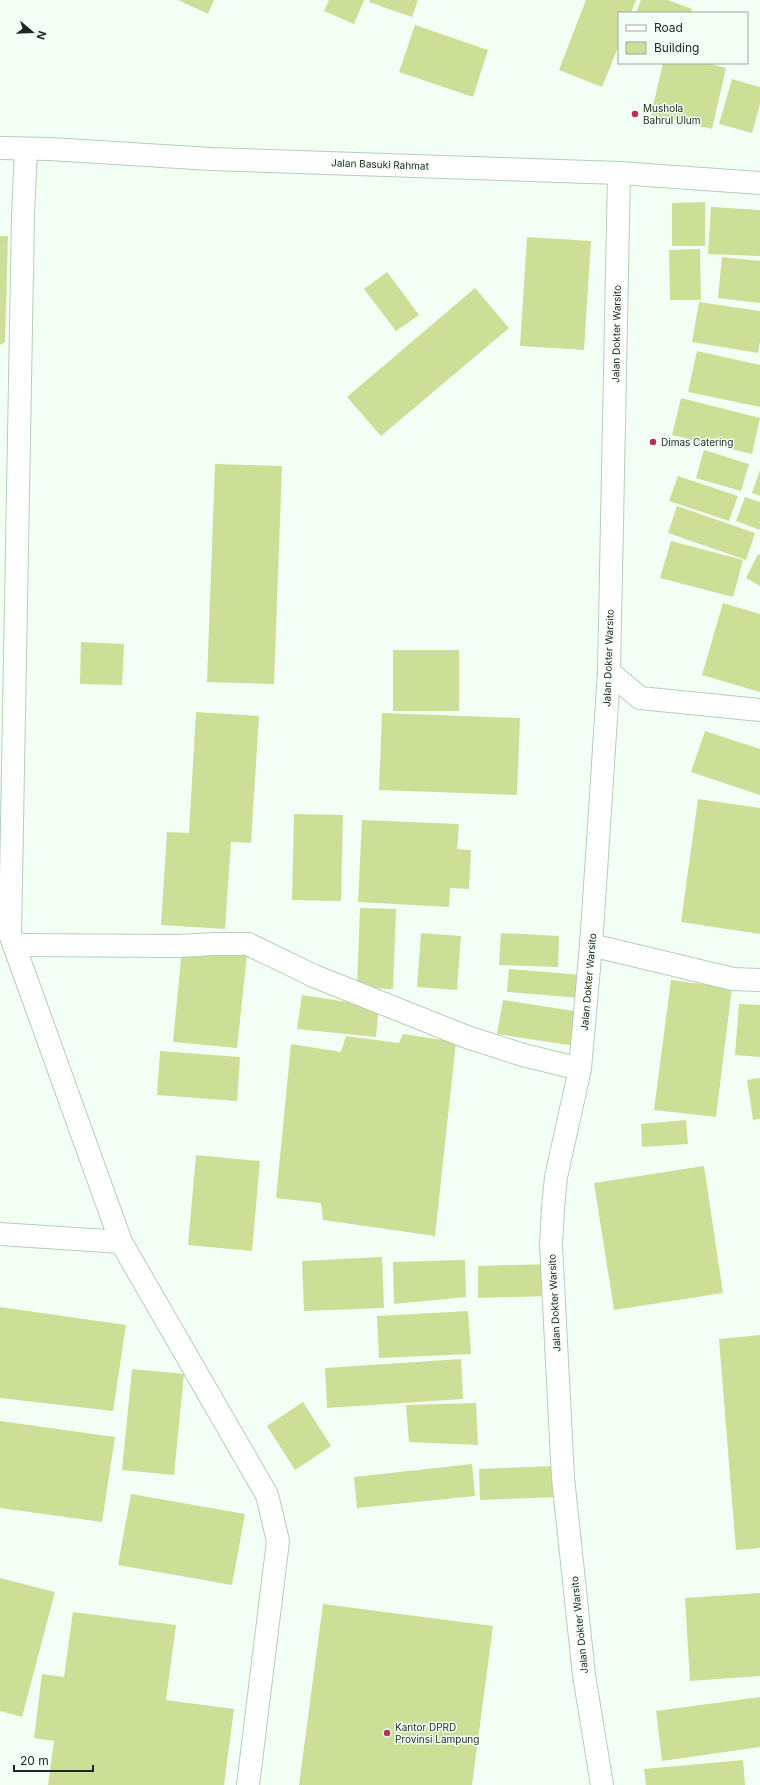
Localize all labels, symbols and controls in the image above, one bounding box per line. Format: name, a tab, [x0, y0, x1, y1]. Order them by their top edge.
north arrow	[12, 12, 52, 52]
legend	[618, 12, 748, 64]
text: Road	[654, 20, 683, 35]
text: N	[33, 29, 49, 42]
text: Building	[654, 40, 699, 55]
place label: Mushola Bahrul Ulum	[643, 102, 701, 126]
marker: Mushola Bahrul Ulum	[630, 109, 640, 119]
street label: Jalan Basuki Rahmat	[331, 156, 430, 172]
street label: Jalan Dokter Warsito	[609, 285, 623, 383]
place label: Dimas Catering	[661, 436, 733, 448]
marker: Dimas Catering	[648, 437, 658, 447]
street label: Jalan Dokter Warsito	[600, 609, 616, 707]
street label: Jalan Dokter Warsito	[578, 933, 598, 1031]
street label: Jalan Dokter Warsito	[545, 1254, 563, 1352]
street label: Jalan Dokter Warsito	[568, 1576, 590, 1674]
place label: Kantor DPRD Provinsi Lampung	[395, 1721, 479, 1745]
marker: Kantor DPRD Provinsi Lampung	[382, 1728, 392, 1738]
scale bar	[14, 1747, 93, 1773]
text: 20 m	[20, 1753, 49, 1768]

